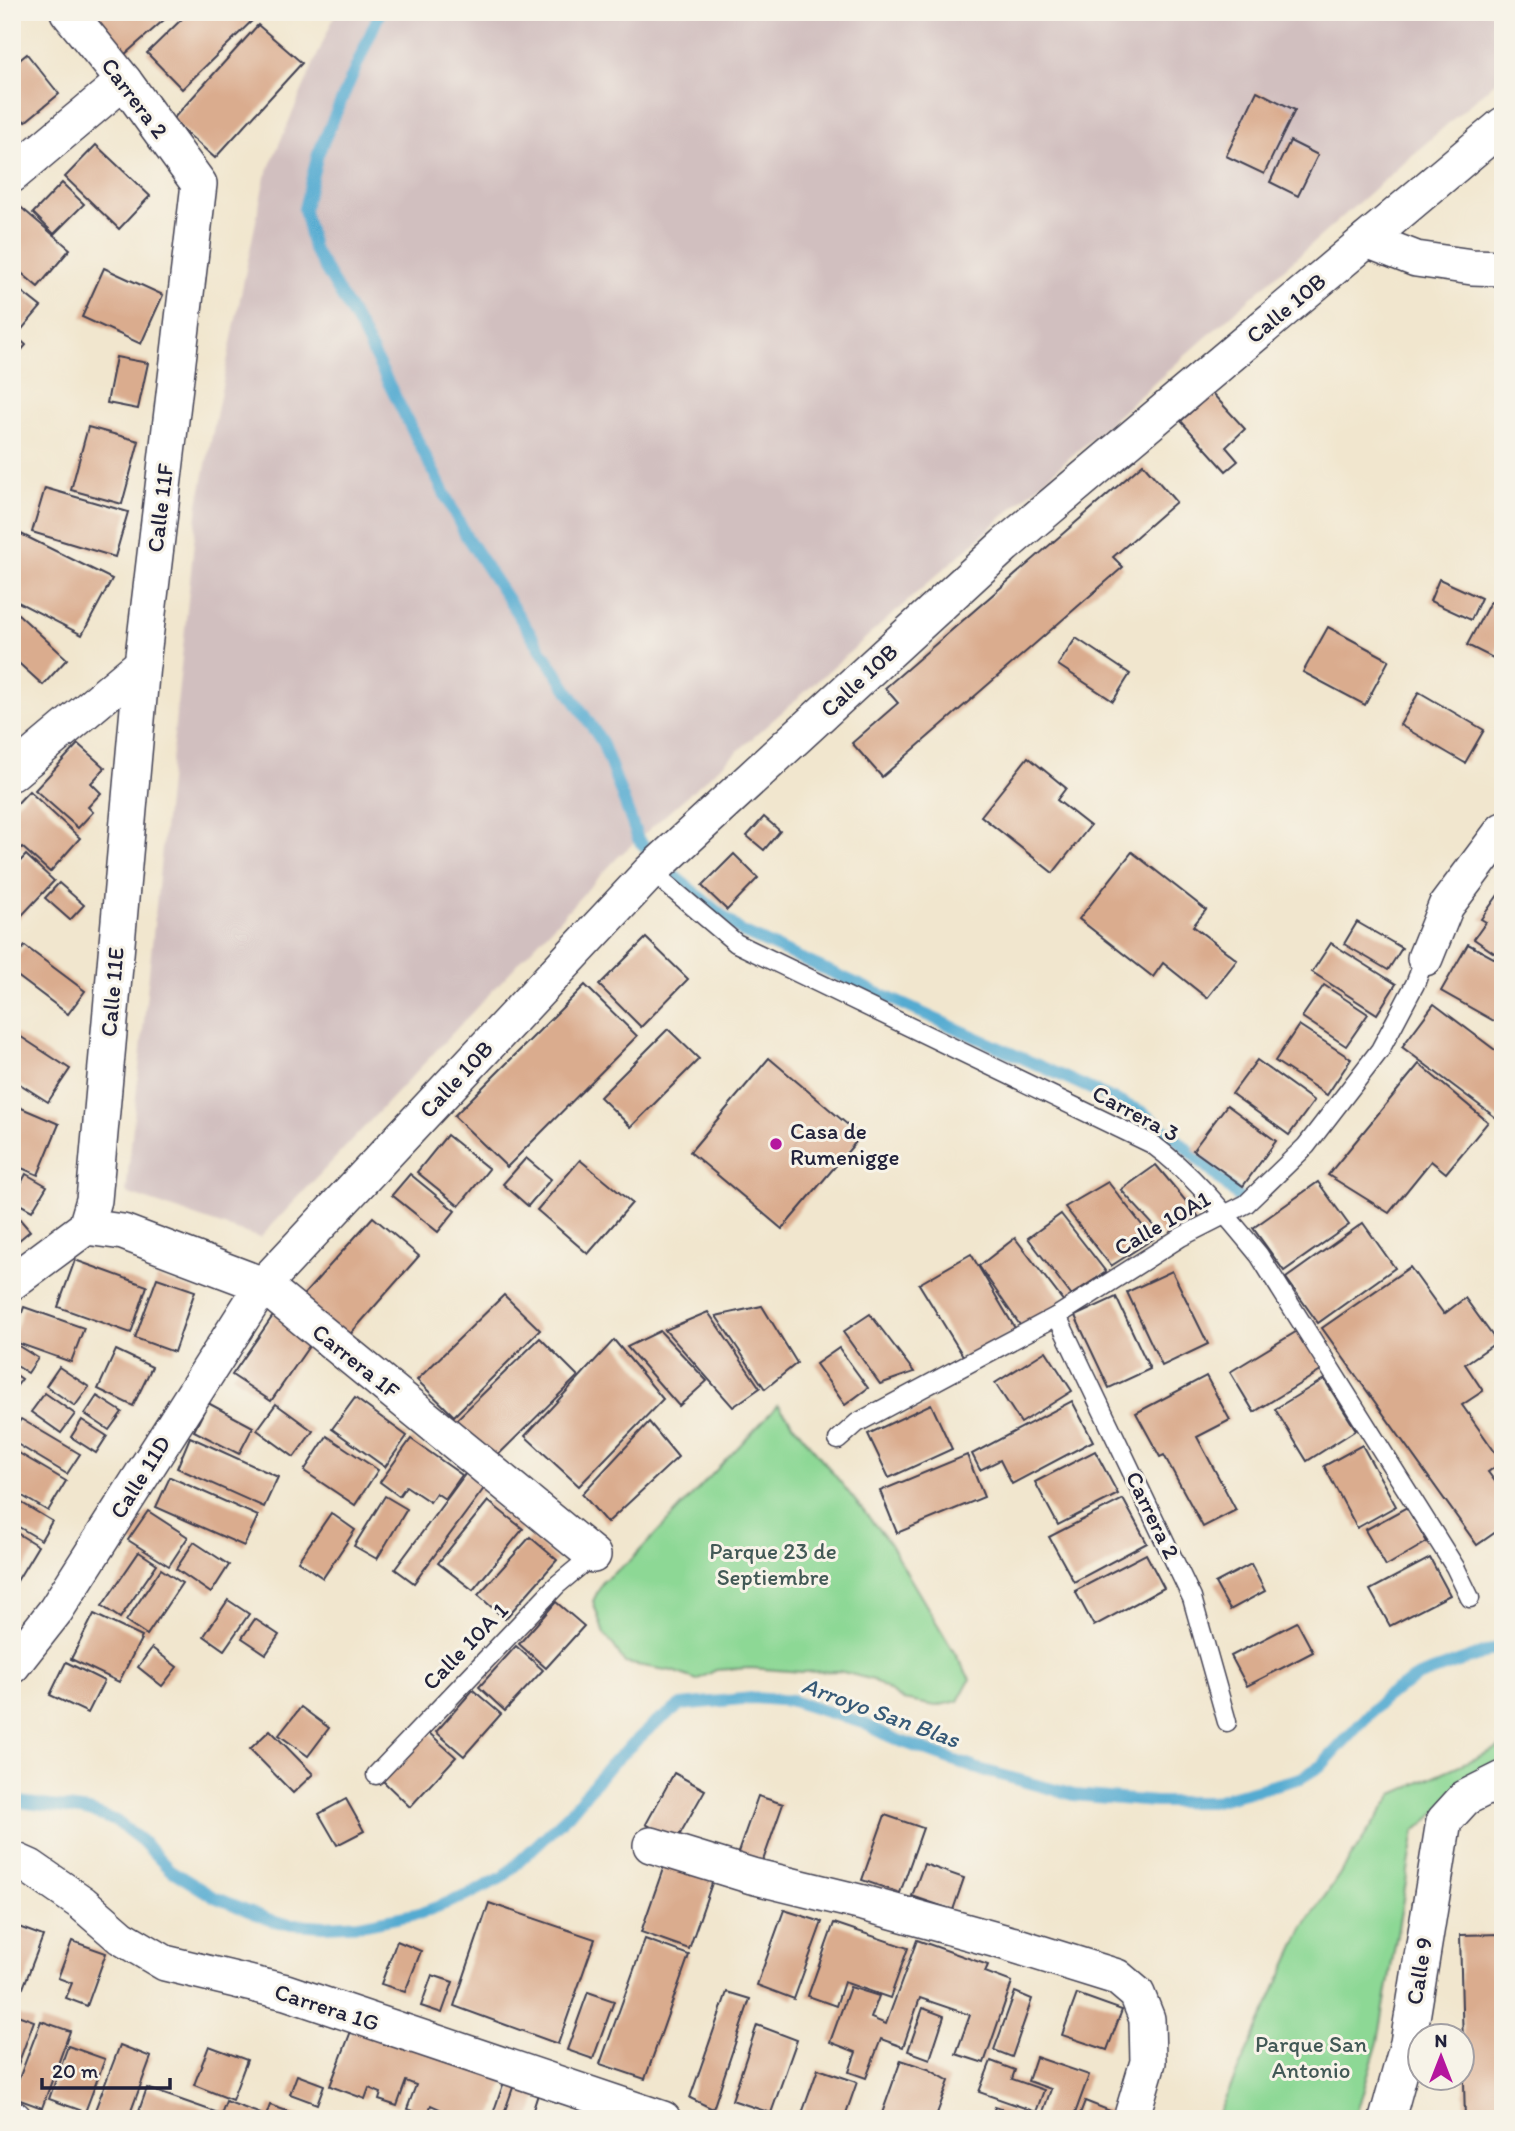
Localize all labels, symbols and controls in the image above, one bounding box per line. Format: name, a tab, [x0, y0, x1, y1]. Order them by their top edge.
street label: Carrera 2	[96, 52, 174, 144]
street label: Calle 10B	[1240, 267, 1332, 349]
street label: Calle 11F	[141, 462, 179, 554]
street label: Calle 10B	[814, 637, 904, 723]
street label: Calle 11E	[94, 946, 130, 1038]
street label: Calle 10B	[413, 1034, 499, 1124]
street label: Carrera 3	[1088, 1079, 1184, 1147]
place label: Casa de Rumenigge	[790, 1117, 900, 1171]
marker: Casa de Rumenigge	[768, 1136, 784, 1152]
street label: Calle 10A1	[1109, 1184, 1215, 1262]
street label: Carrera 1F	[307, 1317, 405, 1405]
street label: Calle 11D	[104, 1430, 176, 1524]
street label: Carrera 2	[1120, 1467, 1186, 1563]
park label: Parque 23 de Septiembre	[709, 1537, 837, 1591]
street label: Calle 10A 1	[416, 1596, 514, 1696]
water label: Arroyo San Blas	[798, 1670, 965, 1754]
street label: Calle 9	[1400, 1935, 1438, 2007]
street label: Carrera 1G	[271, 1977, 383, 2037]
north arrow	[1406, 2022, 1476, 2092]
text: N	[1435, 2029, 1447, 2052]
park label: Parque San Antonio	[1255, 2030, 1367, 2084]
scale bar	[42, 2047, 170, 2091]
text: 20 m	[52, 2058, 99, 2083]

